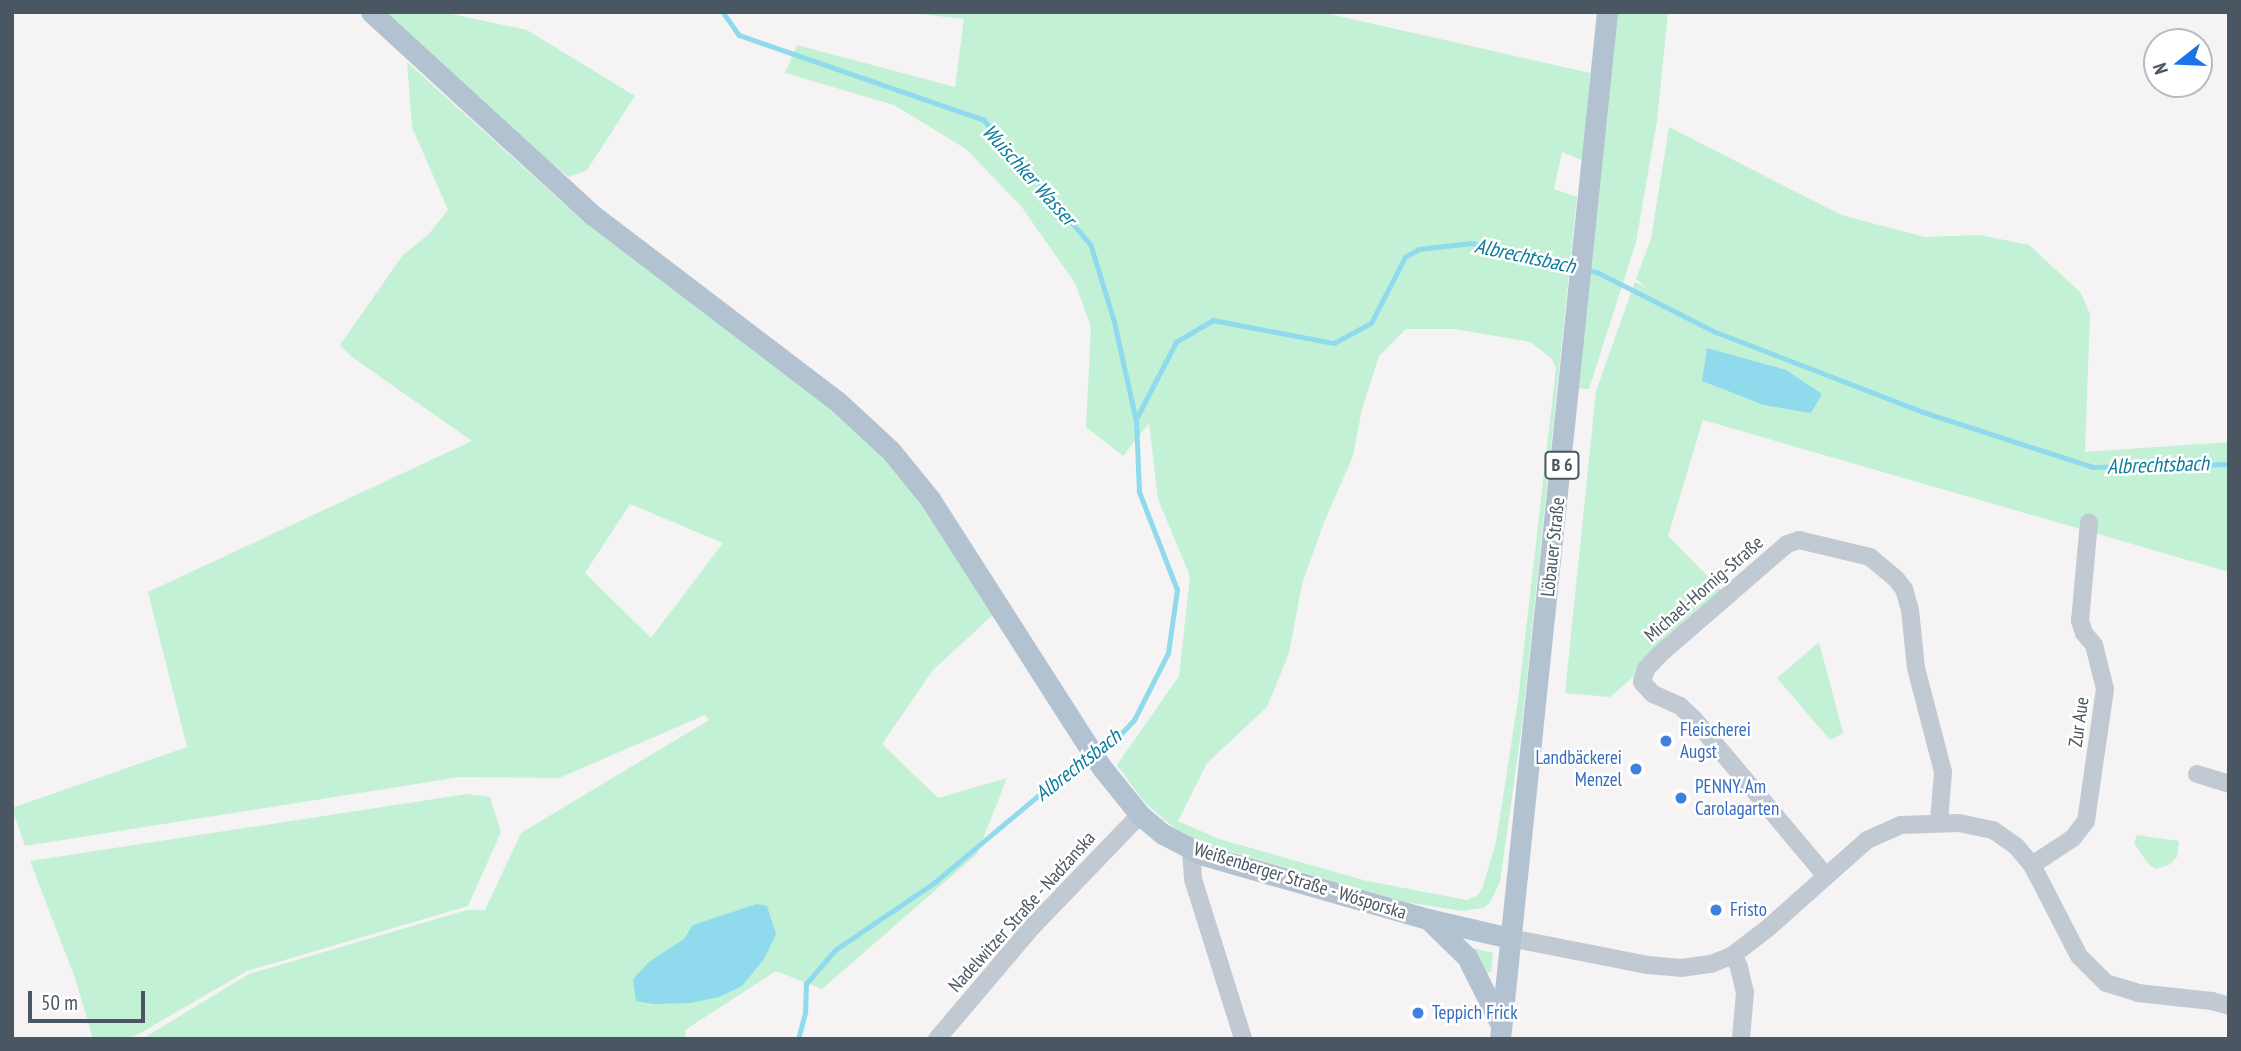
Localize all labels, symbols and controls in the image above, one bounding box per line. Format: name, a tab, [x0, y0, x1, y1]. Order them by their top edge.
north arrow	[2143, 28, 2213, 98]
text: N	[2147, 60, 2173, 77]
water label: Wuischker Wasser	[977, 119, 1081, 231]
water label: Albrechtsbach	[1472, 233, 1578, 279]
road number: B 6	[1543, 450, 1581, 480]
water label: Albrechtsbach	[2107, 451, 2209, 479]
street label: Löbauer Straße	[1536, 496, 1570, 598]
street label: Michael-Hornig-Straße	[1640, 531, 1768, 647]
street label: Zur Aue	[2064, 695, 2094, 749]
place label: Fleischerei Augst	[1680, 719, 1751, 763]
water label: Albrechtsbach	[1030, 724, 1126, 806]
marker: Fleischerei Augst	[1658, 733, 1674, 749]
place label: Landbäckerei Menzel	[1535, 747, 1622, 791]
marker: Landbäckerei Menzel	[1628, 761, 1644, 777]
place label: PENNY. Am Carolagarten	[1695, 776, 1779, 820]
marker: PENNY. Am Carolagarten	[1673, 790, 1689, 806]
street label: Nadelwitzer Straße - Nadźanska	[943, 826, 1101, 998]
street label: Weißenberger Straße - Wósporska	[1190, 838, 1410, 924]
place label: Fristo	[1730, 899, 1767, 921]
marker: Fristo	[1708, 902, 1724, 918]
scale bar	[32, 978, 149, 1022]
text: 50 m	[41, 989, 78, 1016]
place label: Teppich Frick	[1432, 1002, 1517, 1024]
marker: Teppich Frick	[1410, 1005, 1426, 1021]

